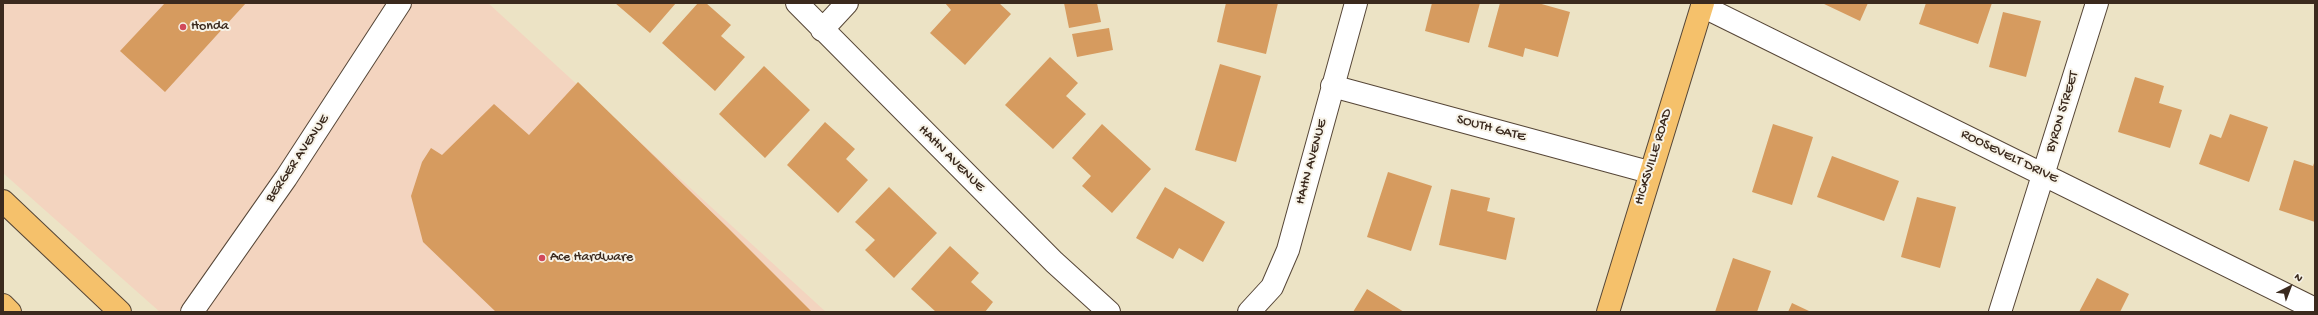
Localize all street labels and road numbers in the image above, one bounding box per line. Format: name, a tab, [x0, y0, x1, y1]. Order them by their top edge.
street label: BYRON STREET	[2043, 69, 2083, 155]
street label: HICKSVILLE ROAD	[1631, 107, 1677, 207]
street label: BERGER AVENUE	[262, 112, 334, 206]
street label: SOUTH GATE	[1455, 112, 1527, 146]
street label: HAHN AVENUE	[1293, 118, 1331, 206]
street label: HAHN AVENUE	[914, 122, 988, 196]
street label: ROOSEVELT DRIVE	[1958, 126, 2060, 188]

